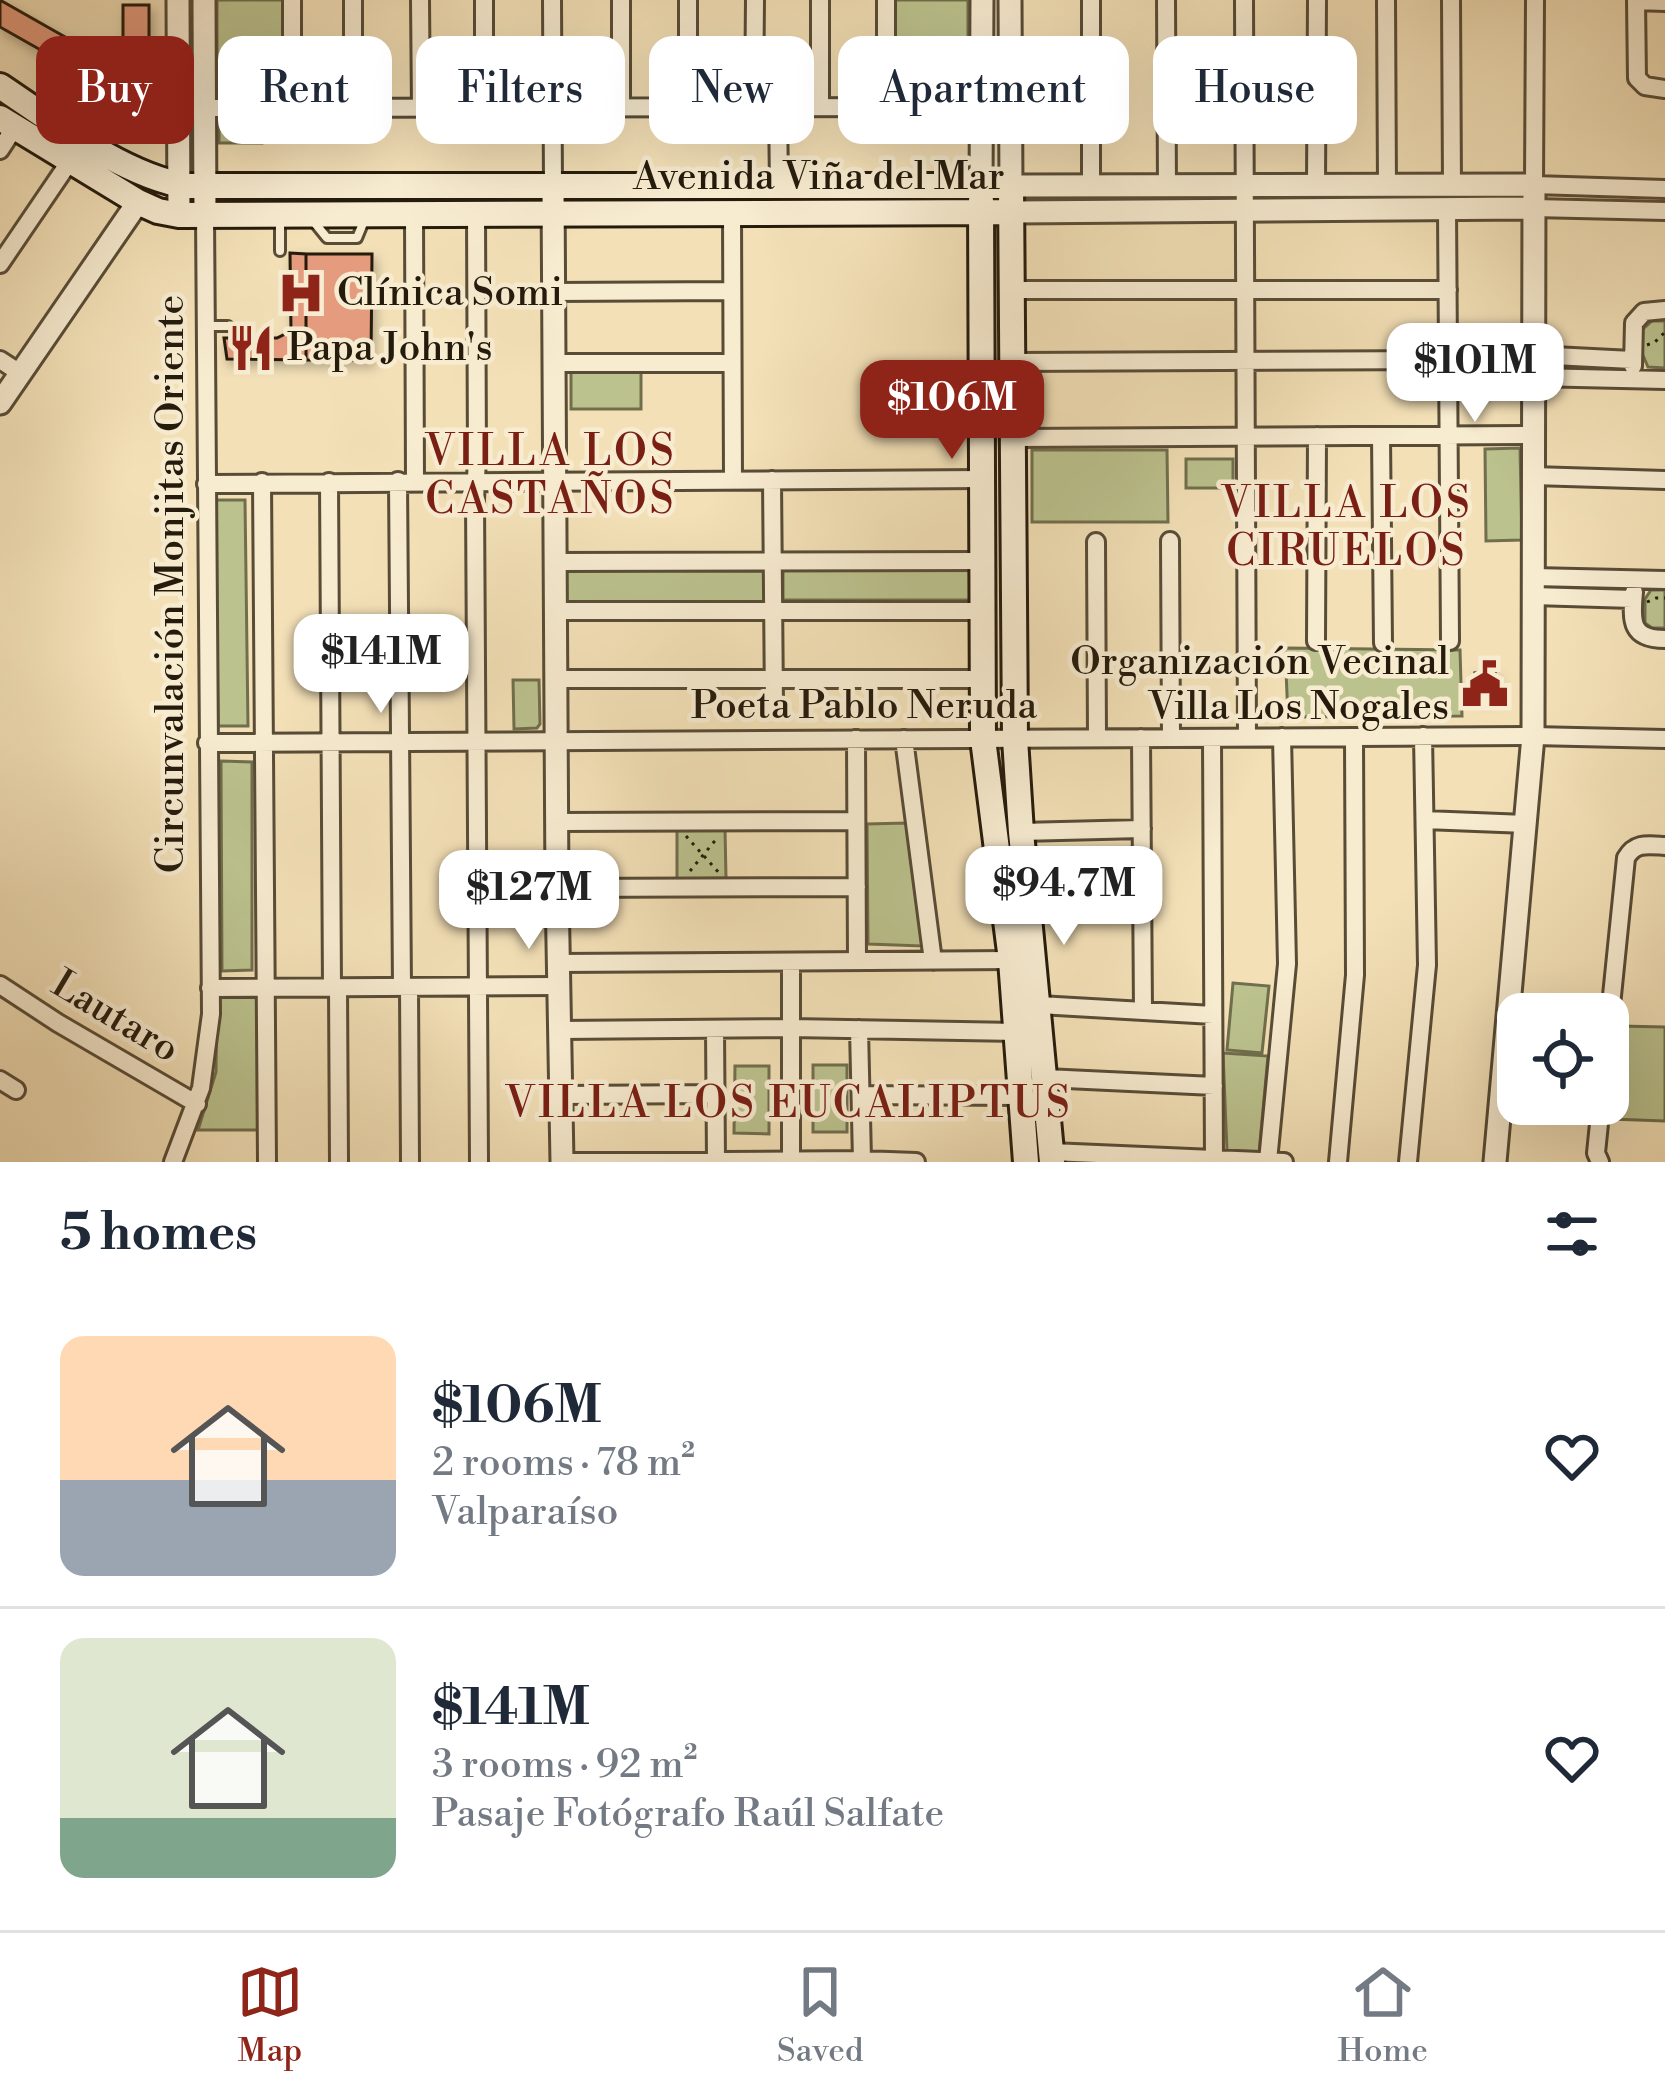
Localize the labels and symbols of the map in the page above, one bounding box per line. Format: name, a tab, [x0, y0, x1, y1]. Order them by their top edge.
street label: Avenida Viña del Mar	[632, 153, 1005, 202]
hospital icon: Clínica Somi	[276, 268, 326, 318]
place label: Clínica Somi	[337, 269, 563, 318]
street label: Circunvalación Monjitas Oriente	[147, 295, 196, 873]
restaurant icon: Papa John's	[226, 323, 276, 373]
pin: $101M	[1391, 323, 1559, 425]
place label: Papa John's	[287, 324, 493, 373]
pin: $106M	[868, 360, 1036, 462]
district label: VILLA LOS CASTAÑOS	[424, 426, 677, 527]
district label: VILLA LOS CIRUELOS	[1220, 478, 1473, 579]
pin: $141M	[297, 614, 465, 716]
place label: Organización Vecinal Villa Los Nogales	[1070, 638, 1449, 732]
public building icon: Organización Vecinal Villa Los Nogales	[1460, 659, 1510, 709]
street label: Poeta Pablo Neruda	[691, 682, 1037, 731]
pin: $94.7M	[966, 846, 1162, 948]
pin: $127M	[445, 850, 613, 952]
street label: Lautaro	[42, 960, 188, 1074]
district label: VILLA LOS EUCALIPTUS	[504, 1078, 1073, 1131]

